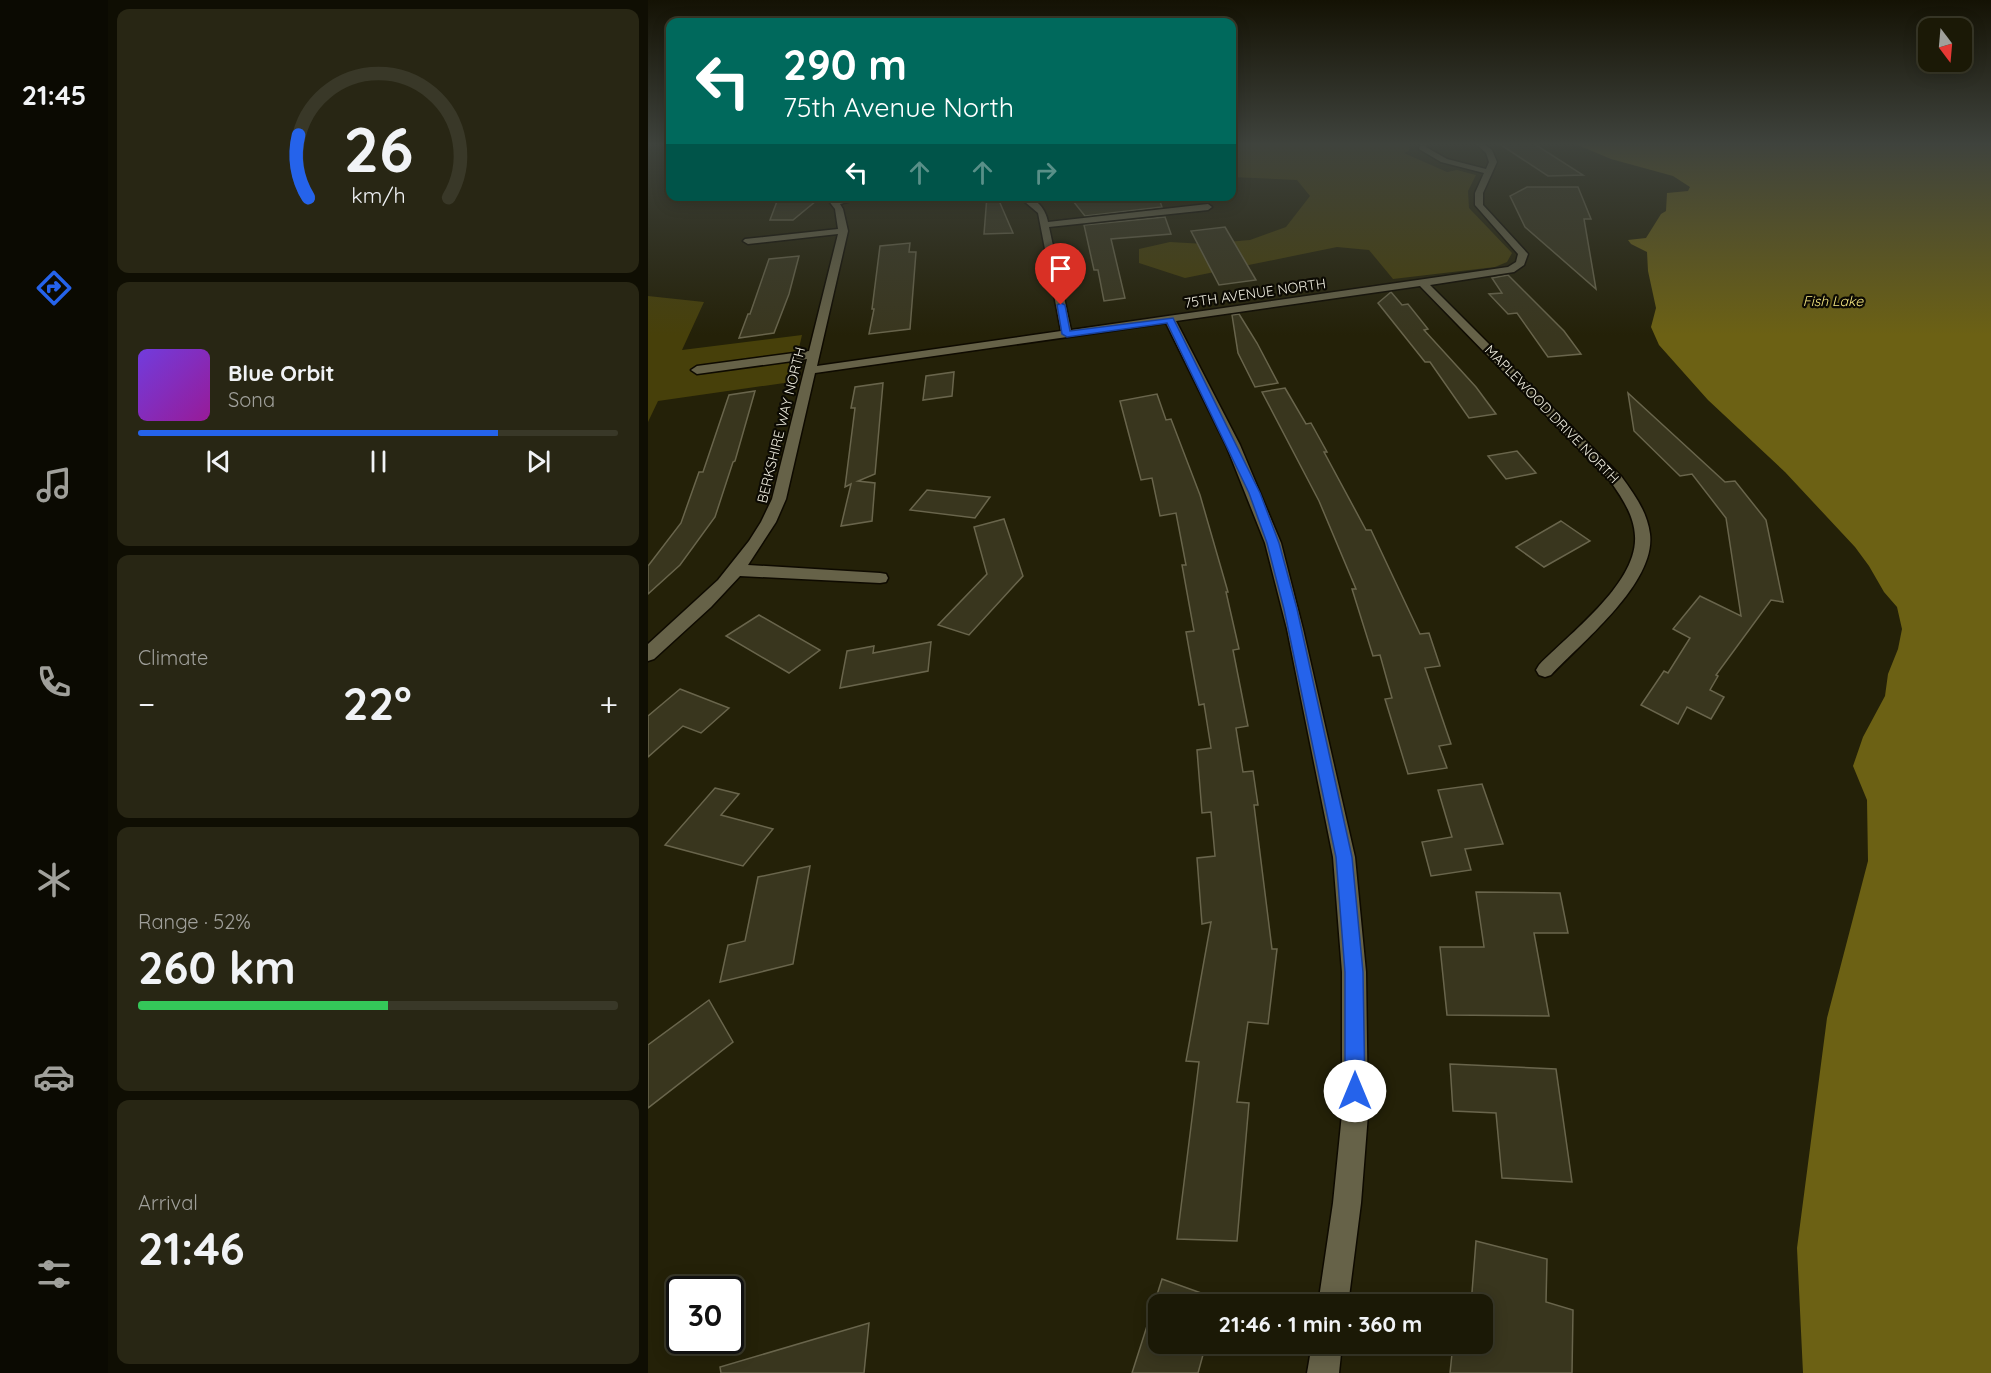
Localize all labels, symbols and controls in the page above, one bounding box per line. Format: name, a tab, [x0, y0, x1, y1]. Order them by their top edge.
north arrow	[1918, 18, 1972, 72]
map controls	[1918, 18, 1972, 72]
text: 290 m	[783, 38, 907, 91]
icon: left	[684, 42, 762, 120]
text: 21:45	[22, 78, 86, 112]
text: 75th Avenue North	[783, 90, 1014, 124]
text: 26	[343, 110, 413, 188]
icon: left	[840, 156, 873, 189]
icon: ahead	[903, 156, 936, 189]
icon: ahead	[966, 156, 999, 189]
icon: right	[1029, 156, 1062, 189]
text: km/h	[351, 182, 405, 208]
pin	[1035, 243, 1086, 305]
icon: arrive	[1044, 252, 1077, 285]
icon: directions	[33, 267, 75, 309]
street label: 75TH AVENUE NORTH	[1183, 274, 1327, 312]
water label: Fish Lake	[1803, 292, 1864, 310]
street label: MAPLEWOOD DRIVE NORTH	[1481, 341, 1623, 487]
street label: BERKSHIRE WAY NORTH	[753, 345, 809, 505]
text: Blue Orbit	[228, 359, 334, 387]
text: Sona	[228, 387, 275, 412]
icon: previous	[202, 445, 235, 478]
icon: pause	[362, 445, 395, 478]
icon: next	[522, 445, 555, 478]
icon: music	[33, 464, 75, 506]
text: Climate	[138, 645, 208, 670]
icon: phone	[33, 661, 75, 703]
text: 22°	[343, 675, 412, 731]
text: −	[138, 683, 155, 724]
text: +	[599, 683, 618, 724]
icon: climate	[33, 859, 75, 901]
text: Range · 52%	[138, 909, 251, 934]
text: 260 km	[138, 939, 296, 995]
icon: car	[33, 1056, 75, 1098]
position arrow	[1323, 1059, 1387, 1123]
text: Arrival	[138, 1190, 198, 1215]
text: 21:46	[138, 1220, 245, 1276]
icon: filters	[33, 1253, 75, 1295]
speed limit sign: 30	[666, 1276, 744, 1354]
text: 21:46 · 1 min · 360 m	[1219, 1310, 1422, 1338]

